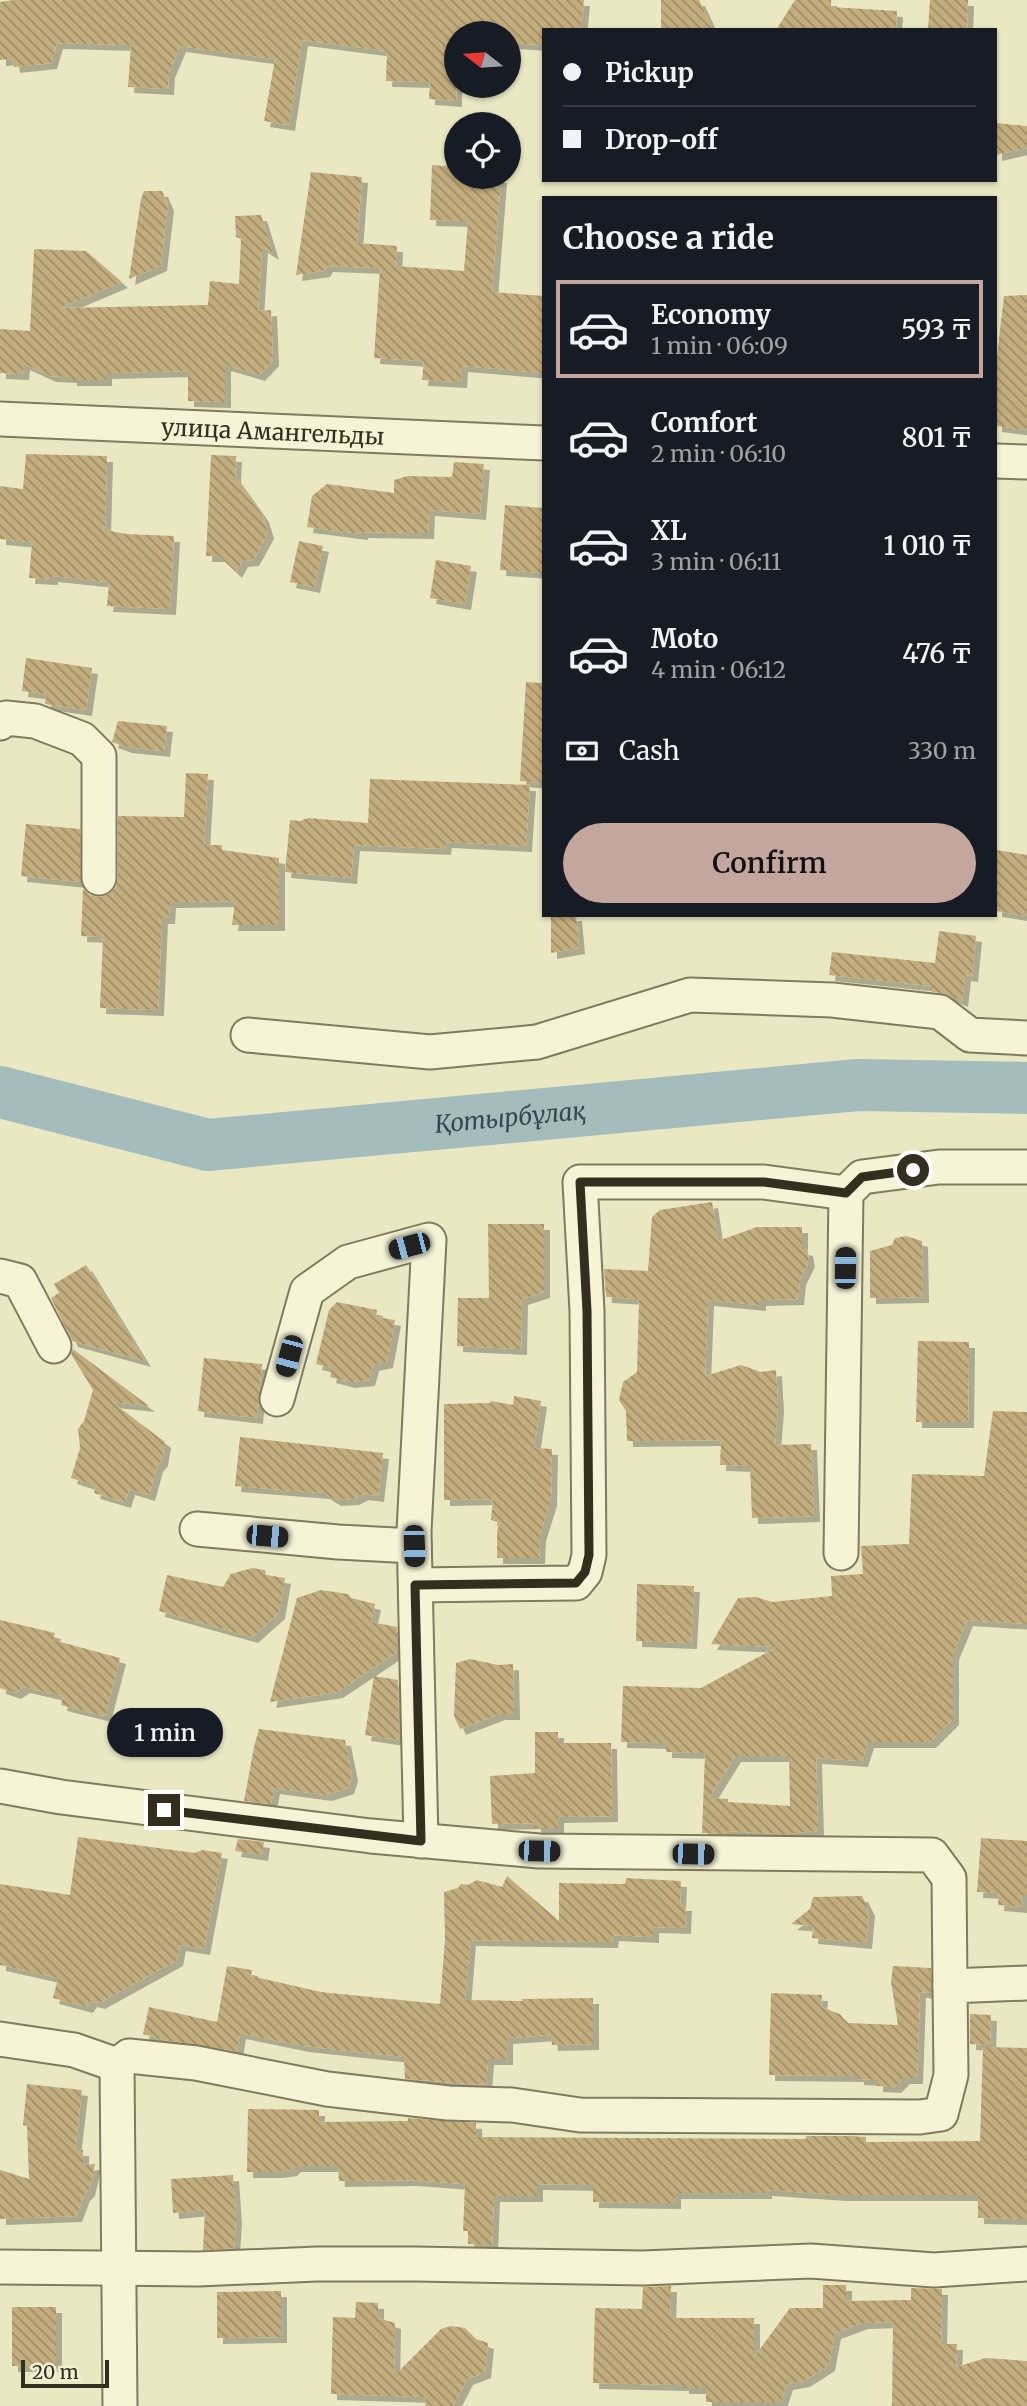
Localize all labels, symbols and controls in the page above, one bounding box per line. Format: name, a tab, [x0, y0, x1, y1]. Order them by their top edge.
north arrow	[444, 21, 522, 98]
map controls	[444, 21, 521, 189]
text: Pickup	[605, 56, 694, 89]
button: locate	[444, 112, 521, 189]
text: Drop-off	[605, 123, 718, 156]
text: Choose a ride	[563, 218, 774, 258]
icon: car	[567, 298, 630, 361]
text: Economy	[651, 298, 771, 331]
text: 593 ₸	[901, 313, 972, 346]
text: 1 min · 06:09	[651, 331, 788, 360]
icon: car	[567, 406, 630, 469]
text: Comfort	[651, 406, 757, 439]
street label: улица Амангельды	[160, 412, 385, 450]
text: 801 ₸	[902, 421, 972, 454]
text: 2 min · 06:10	[651, 439, 786, 468]
icon: car	[567, 514, 630, 577]
text: XL	[651, 514, 687, 547]
text: 1 010 ₸	[883, 529, 972, 562]
text: 3 min · 06:11	[651, 547, 781, 576]
icon: car	[567, 622, 630, 685]
text: Moto	[651, 622, 718, 655]
text: 476 ₸	[902, 637, 972, 670]
text: 4 min · 06:12	[651, 655, 786, 684]
icon: cash	[563, 732, 601, 770]
text: Cash	[619, 734, 680, 767]
text: 330 m	[908, 736, 976, 765]
button: Confirm	[563, 823, 976, 903]
water label: Қотырбұлақ	[433, 1095, 587, 1140]
route start	[897, 1154, 929, 1186]
car	[386, 1230, 433, 1262]
car	[835, 1247, 856, 1289]
car	[274, 1333, 305, 1379]
car	[246, 1524, 289, 1548]
car	[403, 1525, 426, 1567]
callout: 1 min	[106, 1708, 222, 1758]
text: 1 min	[134, 1718, 196, 1747]
route end	[148, 1794, 180, 1826]
car	[518, 1840, 561, 1862]
car	[672, 1843, 715, 1865]
scale bar	[21, 2357, 108, 2389]
text: 20 m	[32, 2360, 79, 2384]

